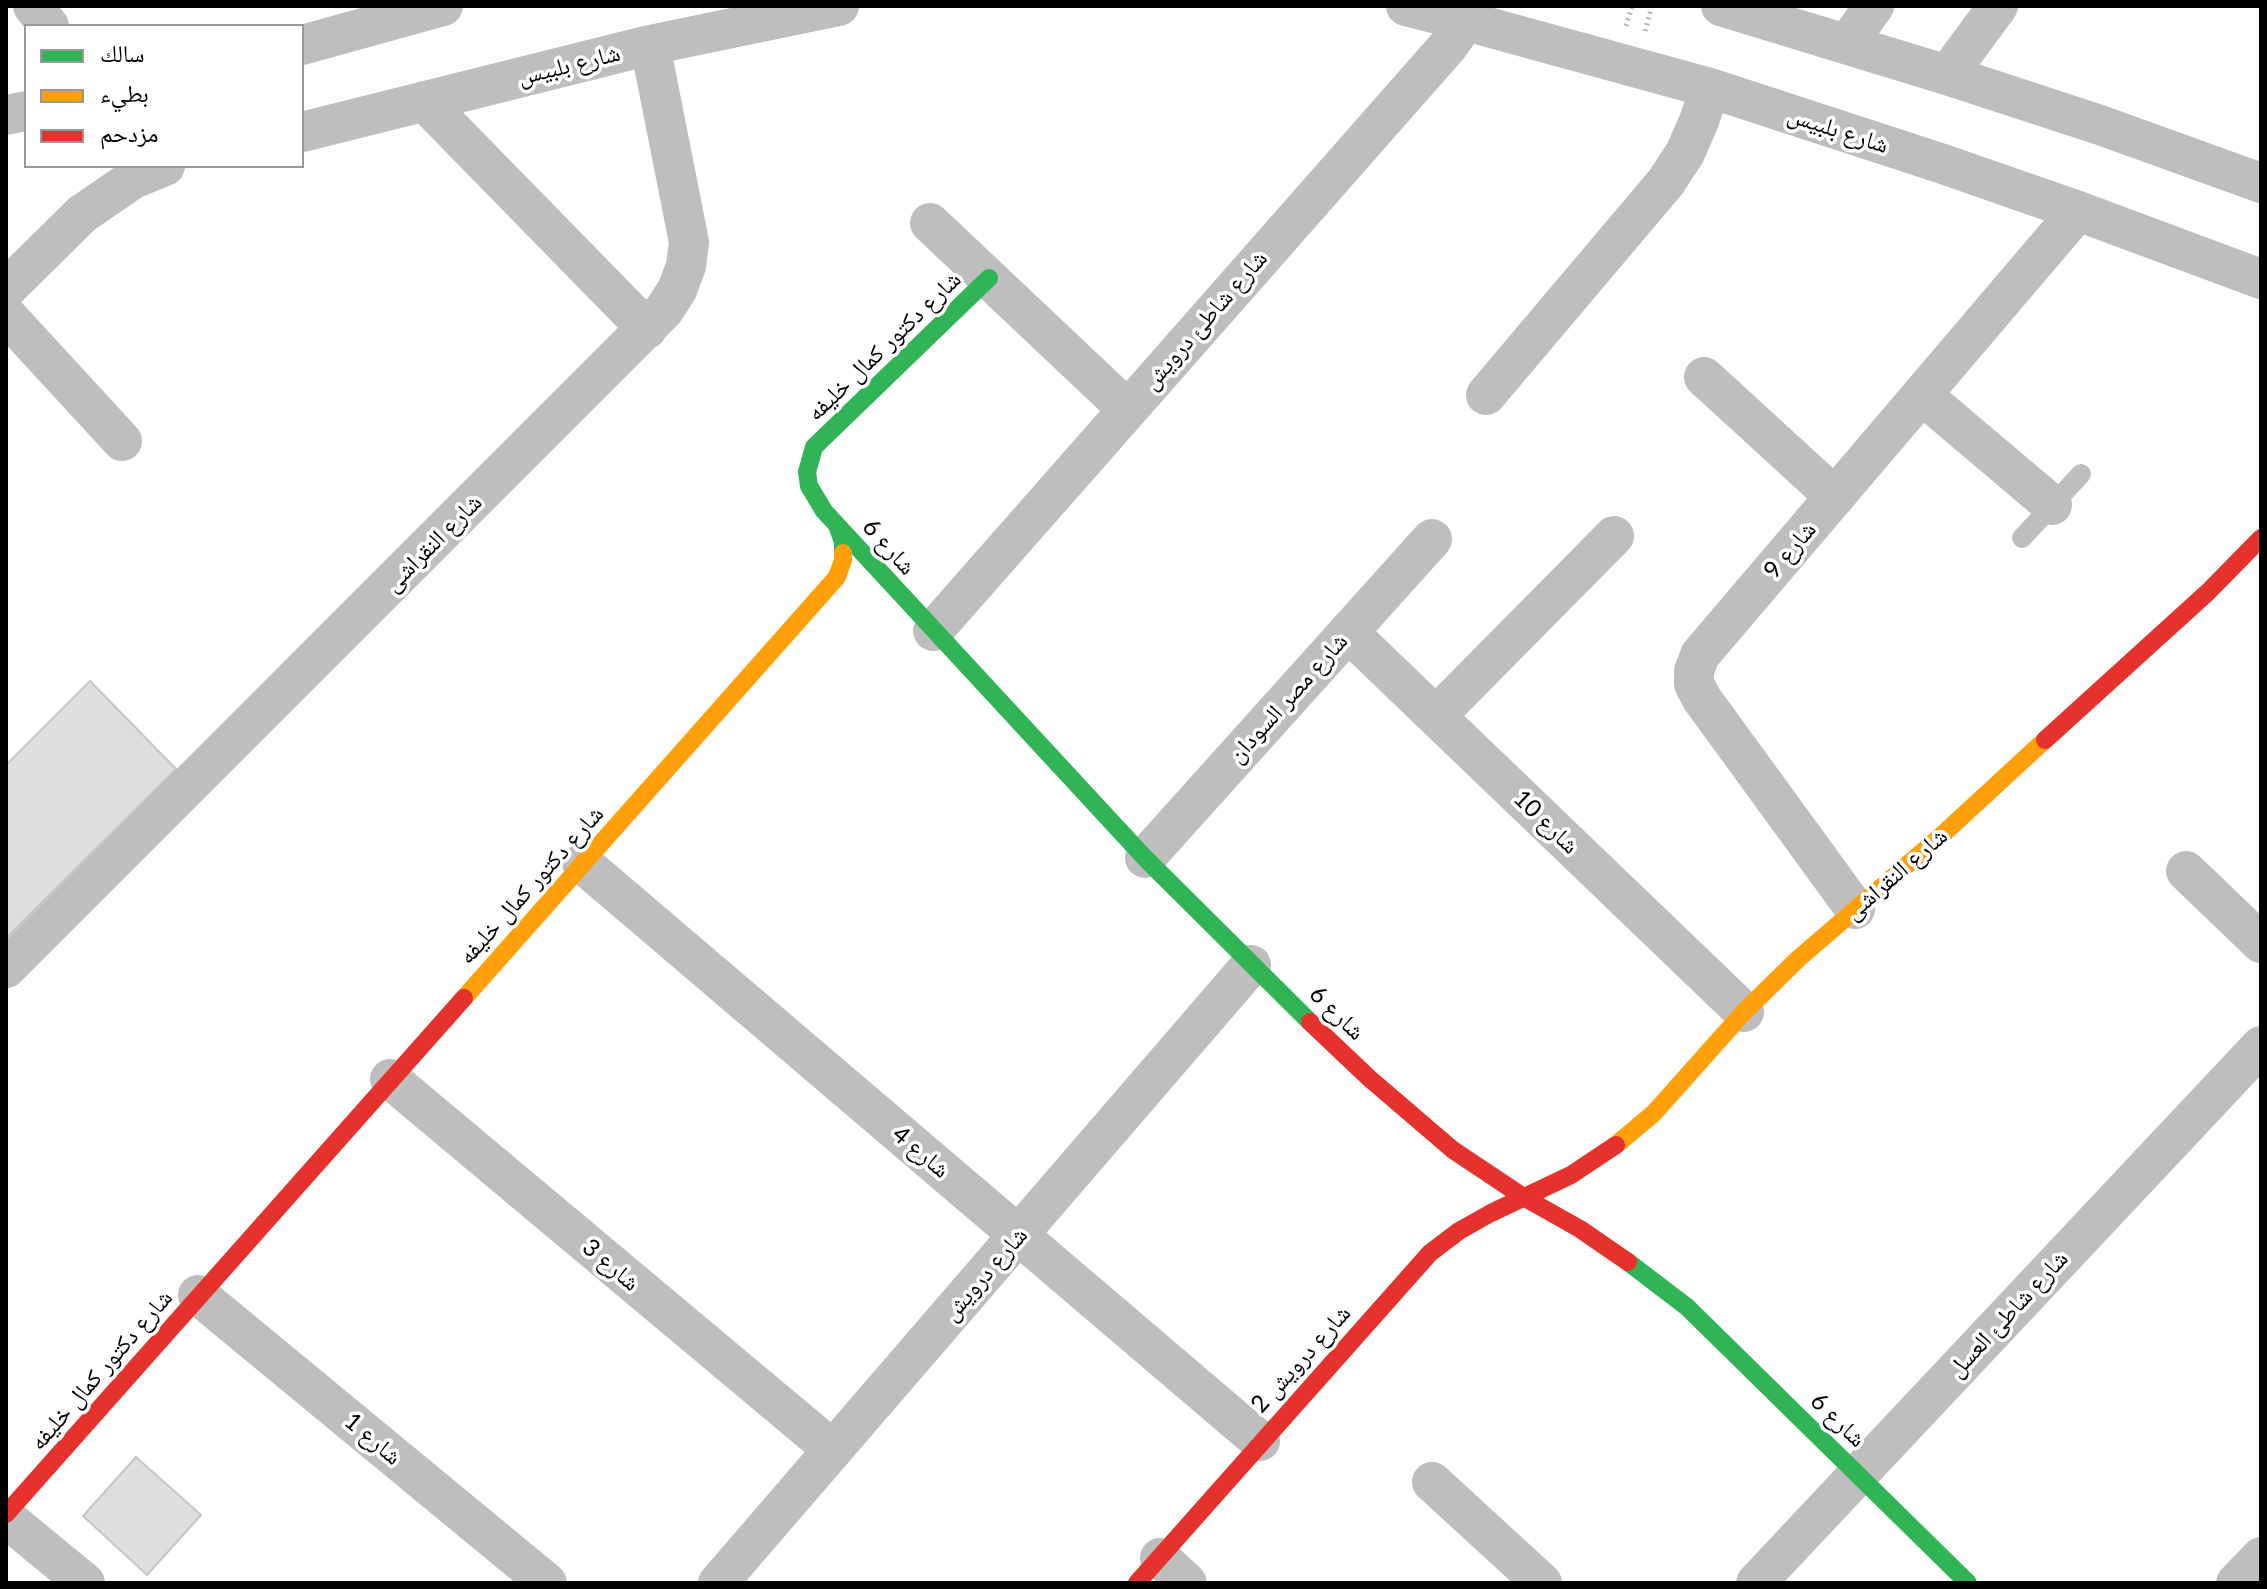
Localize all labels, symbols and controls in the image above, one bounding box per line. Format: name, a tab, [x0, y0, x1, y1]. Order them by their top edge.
legend	[24, 24, 304, 168]
text: سالك	[100, 38, 145, 67]
street label: شارع بلبيس	[515, 38, 623, 92]
text: بطيء	[100, 78, 149, 107]
street label: شارع بلبيس	[1784, 100, 1892, 160]
text: مزدحم	[100, 118, 159, 147]
street label: شارع شاطئ درويش	[1137, 244, 1273, 396]
street label: شارع دكتور كمال خليفه	[801, 265, 967, 427]
street label: شارع النقراشى	[378, 488, 488, 598]
street label: شارع 6	[856, 513, 922, 581]
street label: شارع 9	[1758, 516, 1822, 584]
street label: شارع مصر السودان	[1222, 627, 1354, 769]
street label: شارع 10	[1507, 784, 1585, 860]
street label: شارع دكتور كمال خليفه	[452, 800, 610, 970]
street label: شارع النقراشى	[1839, 822, 1953, 926]
street label: شارع 6	[1303, 980, 1371, 1046]
street label: شارع 4	[887, 1120, 955, 1184]
street label: شارع درويش	[936, 1221, 1034, 1327]
street label: شارع 3	[577, 1233, 645, 1297]
street label: شارع شاطئ العسل	[1942, 1245, 2074, 1383]
street label: شارع دكتور كمال خليفه	[23, 1284, 179, 1456]
street label: شارع درويش 2	[1245, 1299, 1357, 1419]
street label: شارع 6	[1804, 1387, 1872, 1453]
street label: شارع 1	[339, 1407, 407, 1471]

